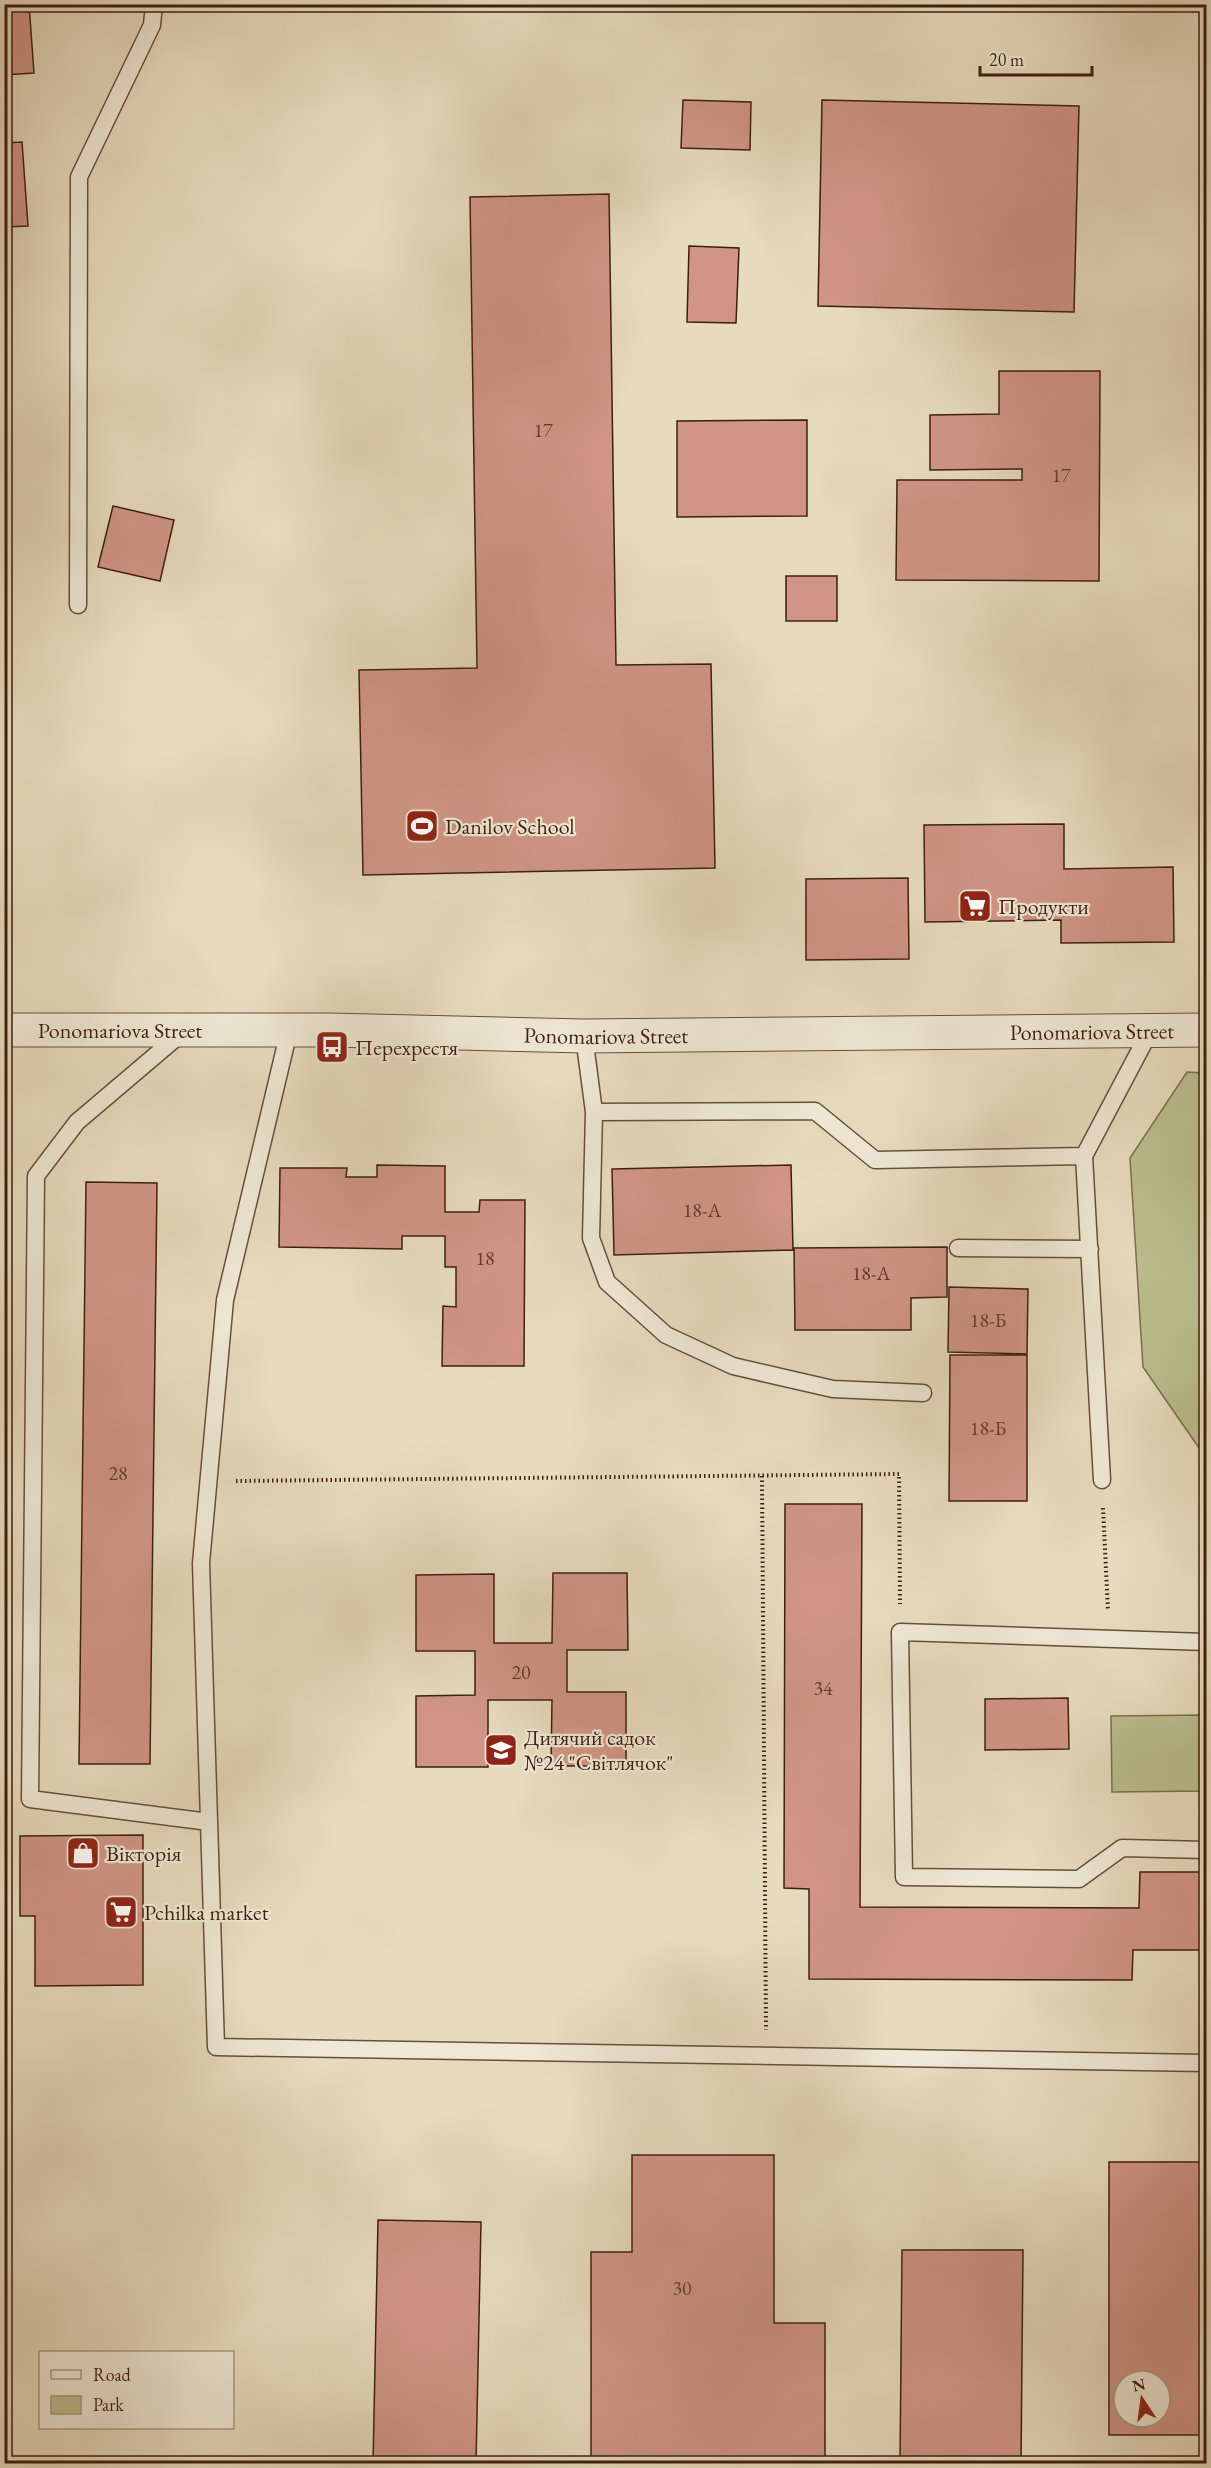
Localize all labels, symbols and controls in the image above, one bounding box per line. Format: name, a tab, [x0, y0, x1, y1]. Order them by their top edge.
scale bar	[980, 39, 1092, 77]
text: 20 m	[989, 48, 1024, 71]
house number: 17	[533, 417, 553, 443]
house number: 17	[1051, 462, 1071, 488]
sports icon: Danilov School	[404, 808, 440, 844]
place label: Danilov School	[445, 812, 575, 841]
supermarket icon: Продукти	[957, 888, 993, 924]
place label: Продукти	[998, 892, 1089, 921]
street label: Ponomariova Street	[38, 1016, 202, 1045]
street label: Ponomariova Street	[1009, 1016, 1174, 1046]
street label: Ponomariova Street	[523, 1020, 688, 1051]
bus stop icon: Перехрестя	[314, 1029, 350, 1065]
place label: Перехрестя	[355, 1033, 458, 1062]
house number: 18-А	[683, 1197, 721, 1223]
house number: 18	[475, 1245, 495, 1271]
house number: 18-А	[852, 1260, 890, 1286]
house number: 18-Б	[970, 1307, 1006, 1333]
house number: 18-Б	[970, 1415, 1006, 1441]
house number: 28	[108, 1460, 128, 1486]
house number: 20	[511, 1659, 531, 1685]
house number: 34	[813, 1675, 833, 1701]
place label: Дитячий садок №24 "Світлячок"	[524, 1723, 674, 1777]
school or university icon: Дитячий садок №24 "Світлячок"	[483, 1732, 519, 1768]
shop icon: Вікторія	[65, 1835, 101, 1871]
place label: Вікторія	[106, 1839, 182, 1868]
supermarket icon: Pchilka market	[103, 1894, 139, 1930]
place label: Pchilka market	[144, 1898, 269, 1927]
house number: 30	[672, 2275, 692, 2301]
legend	[39, 2351, 234, 2429]
text: Road	[93, 2363, 132, 2386]
north arrow	[1112, 2369, 1172, 2429]
text: N	[1130, 2373, 1147, 2397]
text: Park	[93, 2393, 124, 2416]

